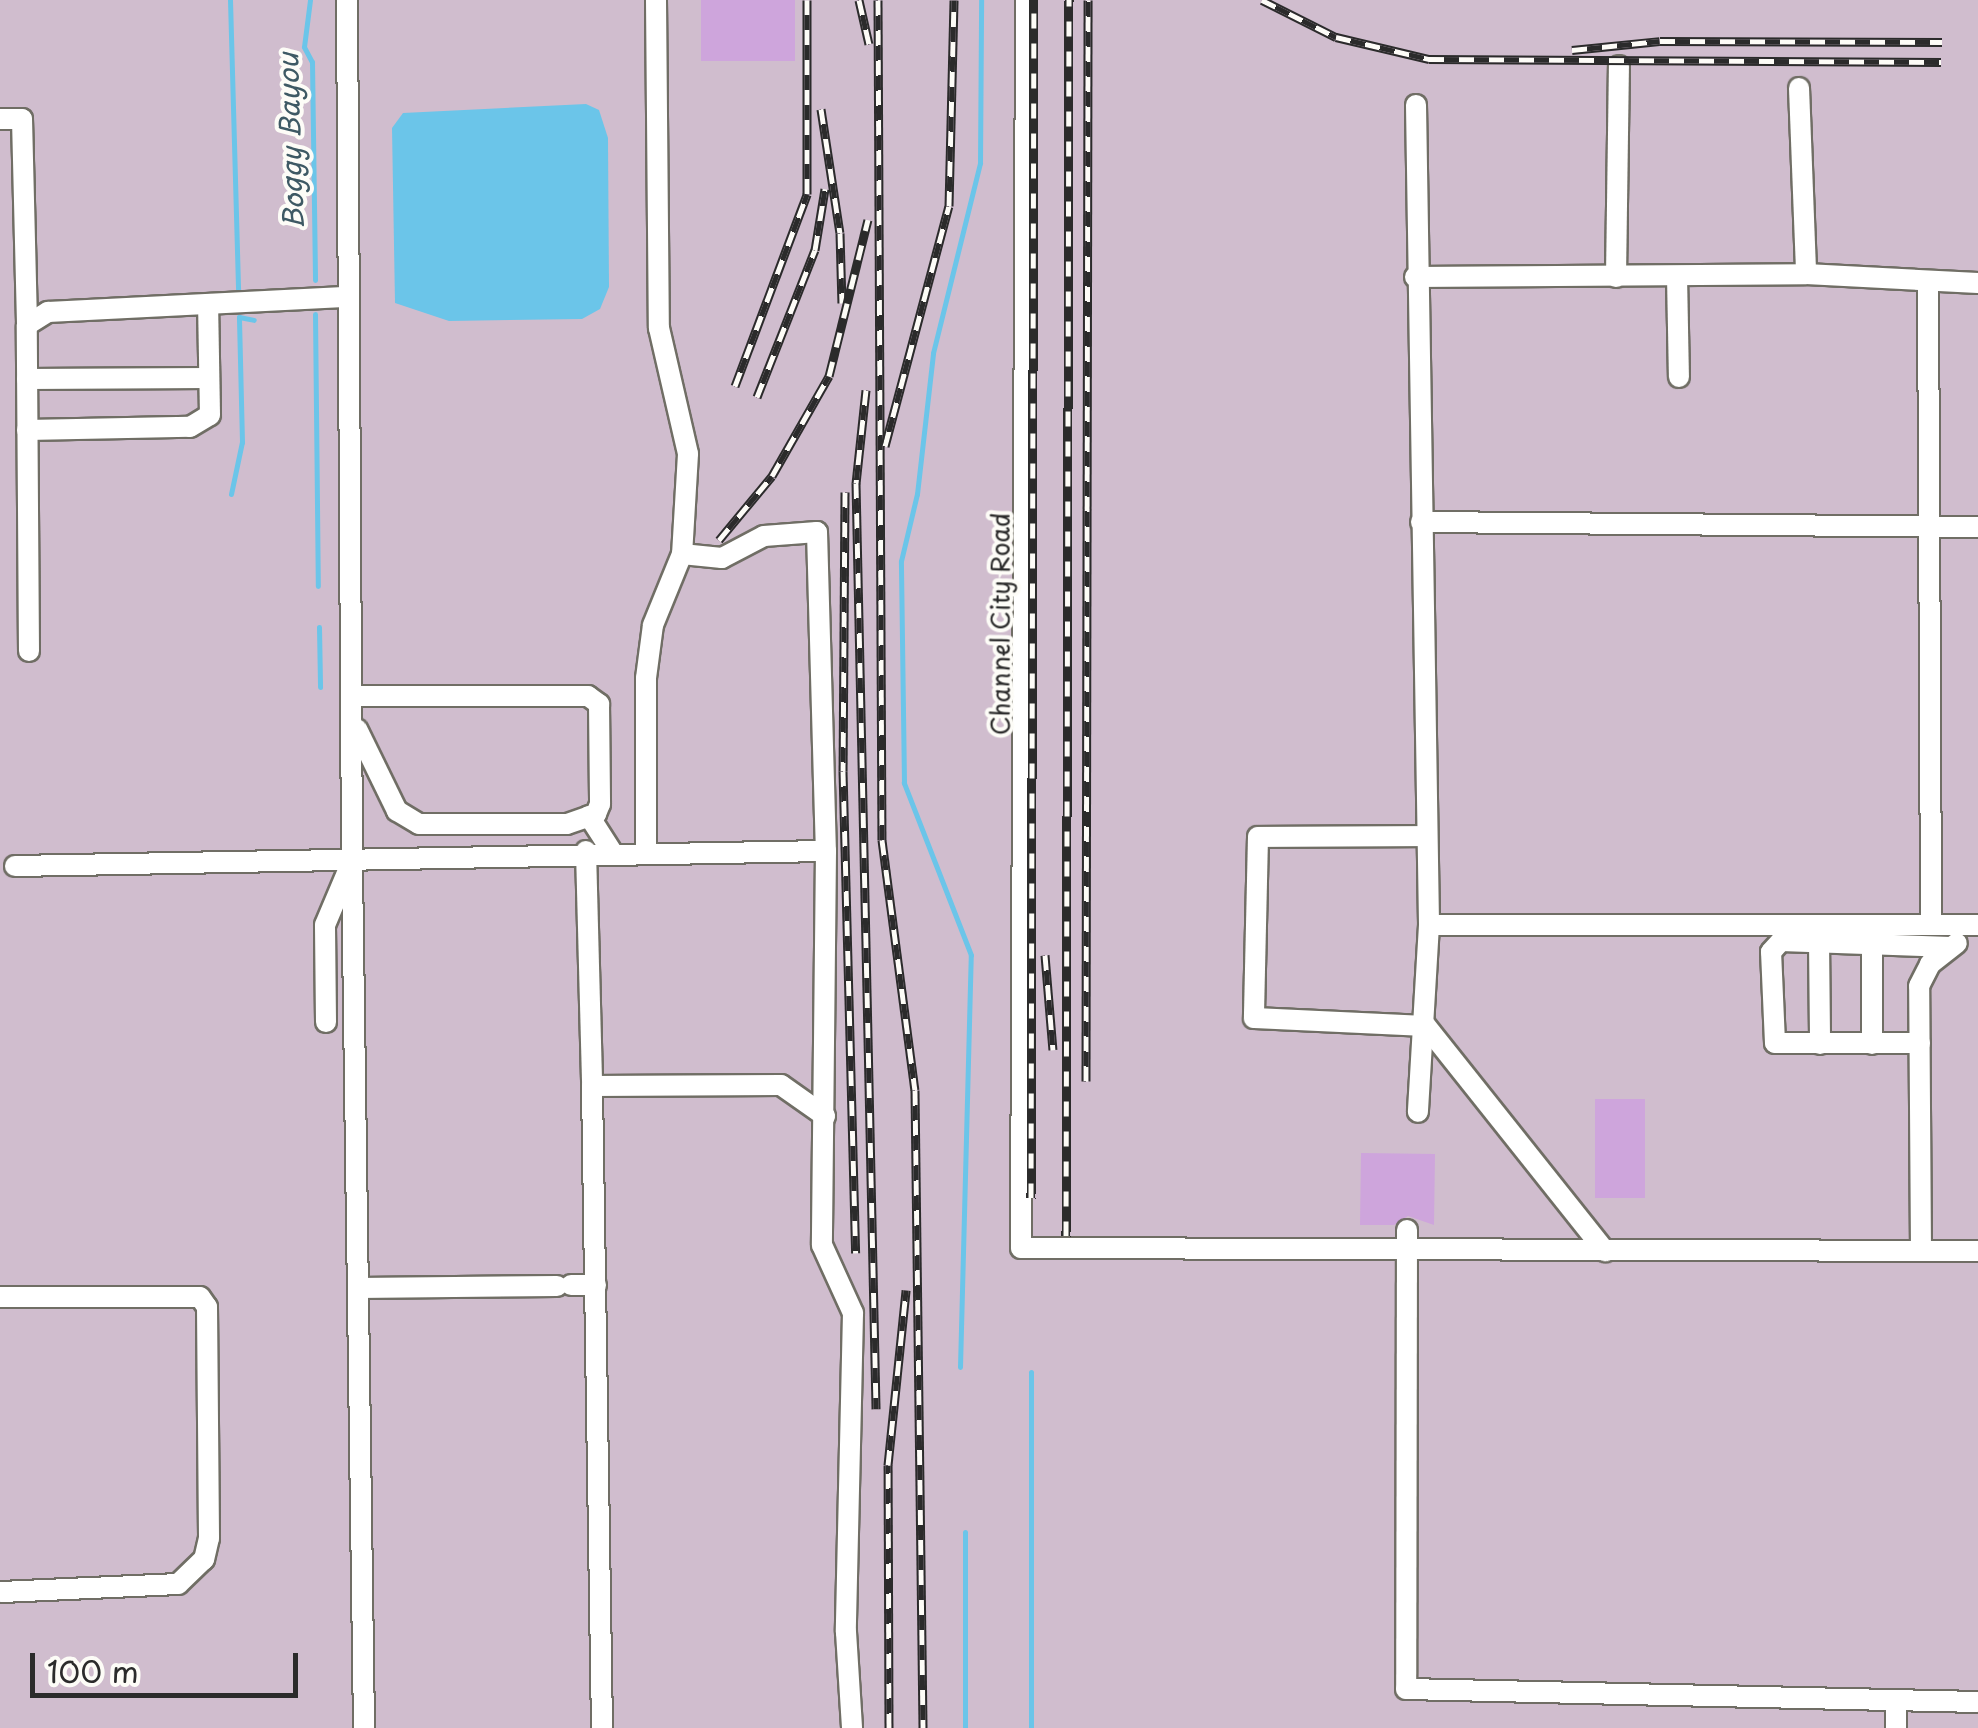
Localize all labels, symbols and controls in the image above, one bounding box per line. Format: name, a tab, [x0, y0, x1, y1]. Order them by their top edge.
water label: Boggy Bayou	[270, 51, 310, 231]
street label: Channel City Road	[985, 511, 1015, 737]
scale bar	[35, 1633, 302, 1695]
text: 100 m	[47, 1648, 139, 1693]

